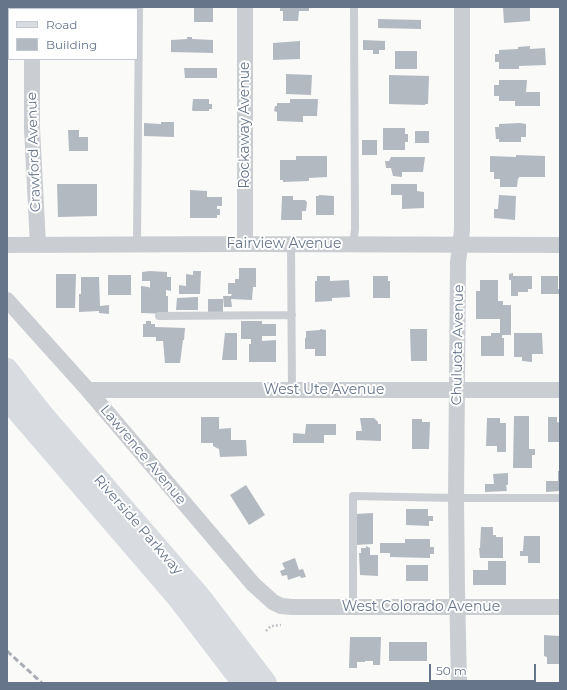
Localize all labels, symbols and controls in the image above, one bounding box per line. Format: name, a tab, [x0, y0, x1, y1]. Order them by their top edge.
legend	[8, 8, 138, 60]
text: Road	[46, 17, 77, 32]
text: Building	[46, 37, 97, 52]
street label: Rockaway Avenue	[237, 61, 253, 189]
street label: Crawford Avenue	[24, 92, 44, 212]
street label: Fairview Avenue	[227, 236, 341, 252]
street label: Chuluota Avenue	[449, 284, 467, 406]
street label: West Ute Avenue	[264, 382, 384, 398]
street label: Lawrence Avenue	[96, 402, 190, 508]
street label: Riverside Parkway	[90, 472, 186, 578]
street label: West Colorado Avenue	[342, 599, 500, 615]
scale bar	[431, 656, 538, 682]
text: 50 m	[436, 663, 467, 678]

